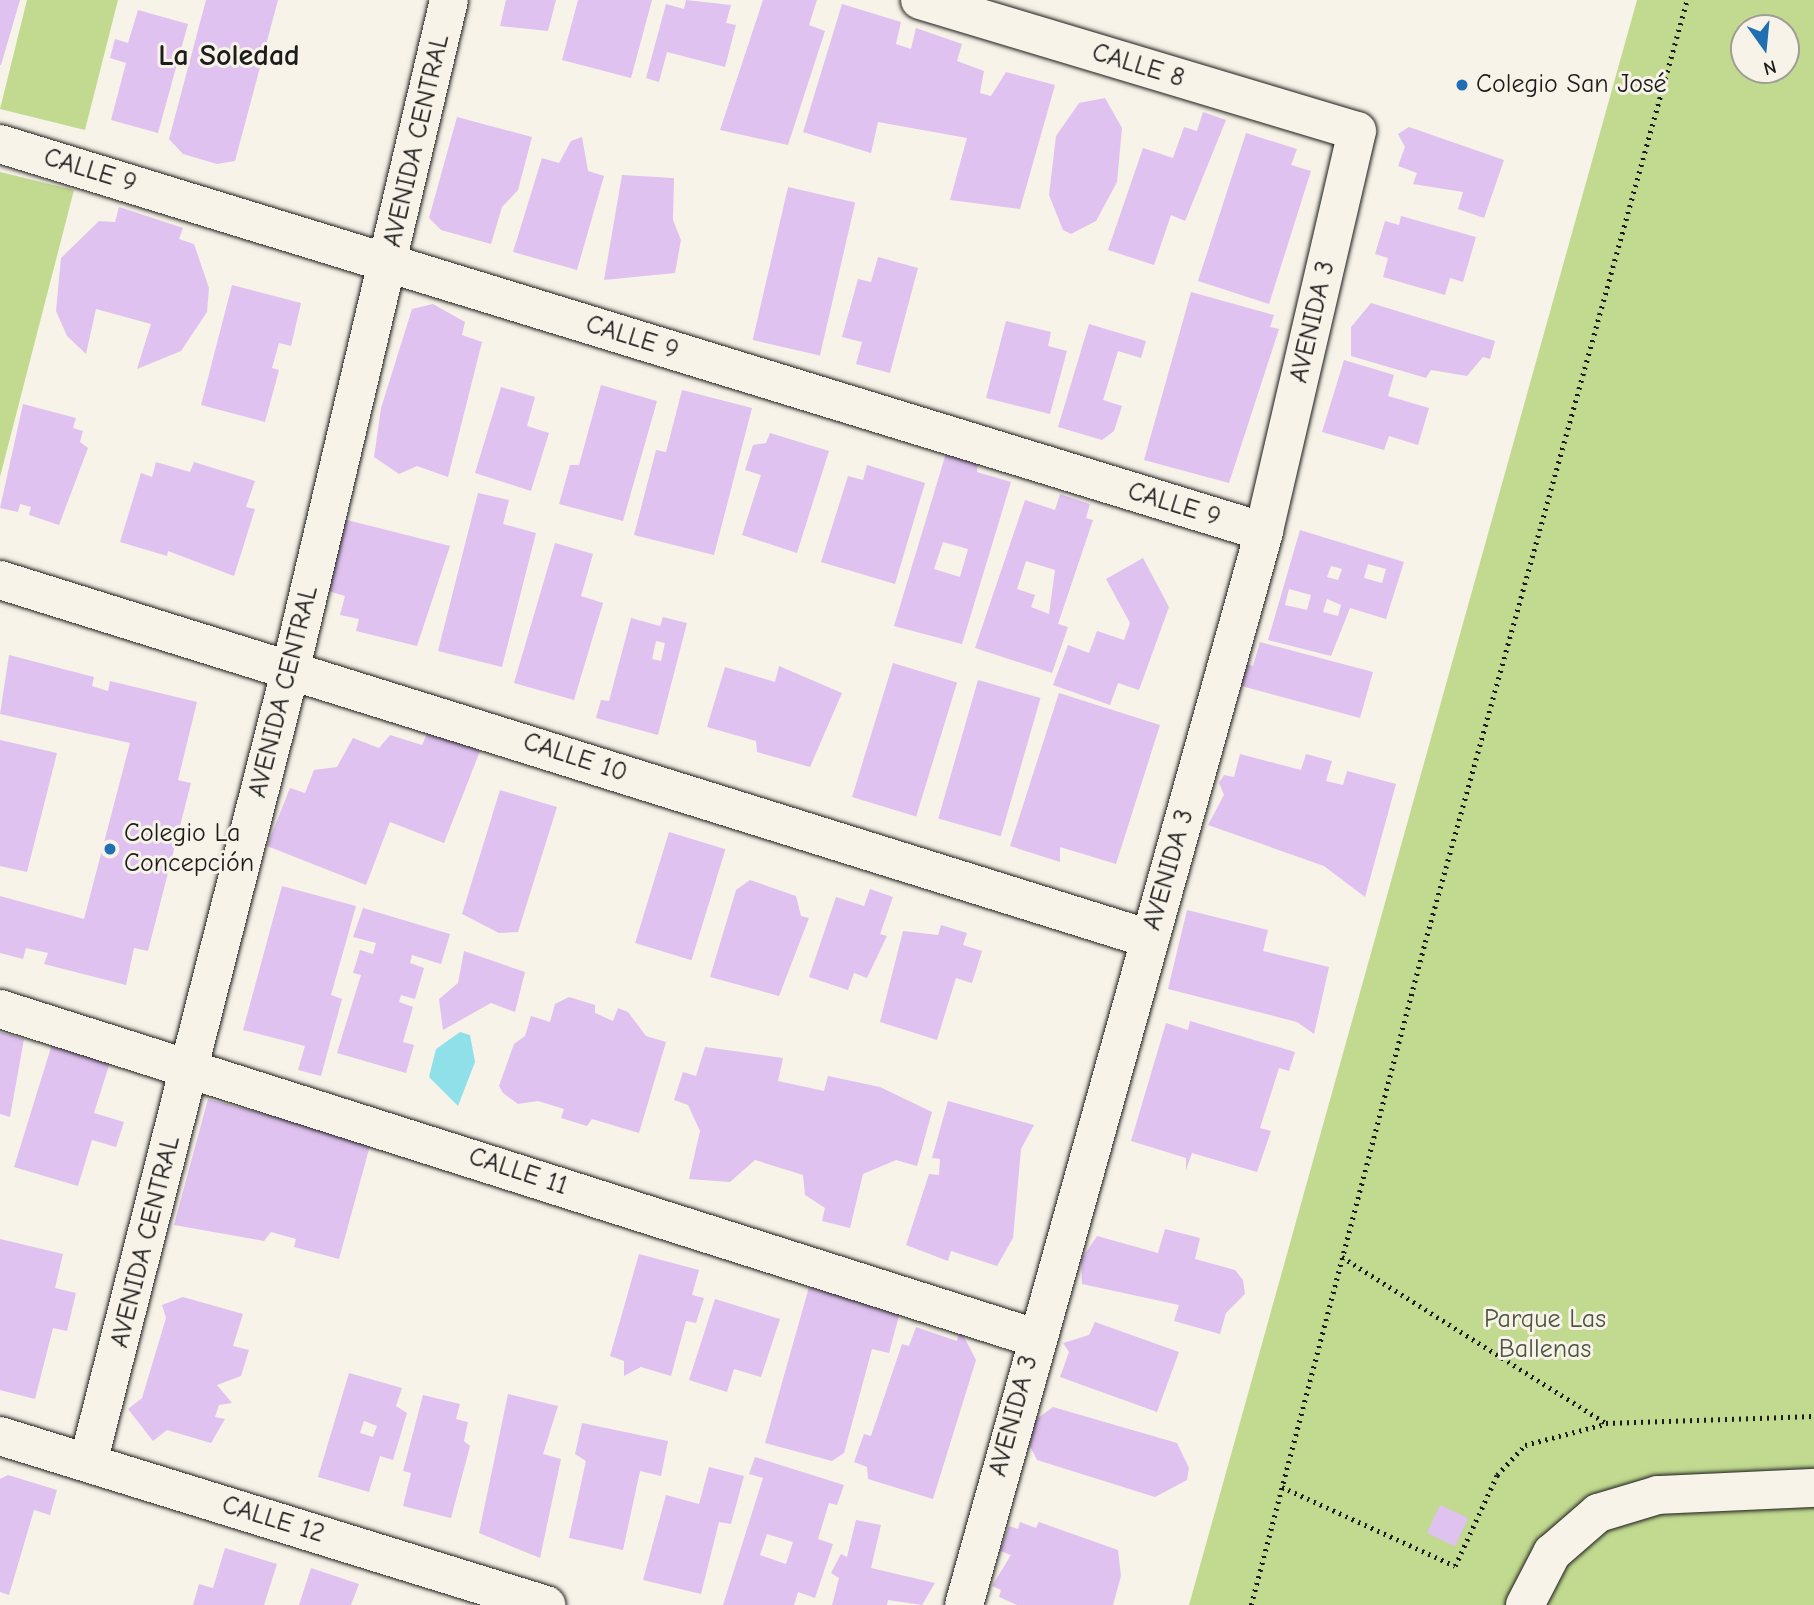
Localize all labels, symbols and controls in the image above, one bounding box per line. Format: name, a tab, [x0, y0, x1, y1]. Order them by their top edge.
north arrow	[1730, 14, 1800, 84]
street label: AVENIDA CENTRAL	[377, 32, 457, 250]
street label: CALLE 8	[1088, 37, 1188, 95]
district label: La Soledad	[158, 38, 300, 74]
text: N	[1761, 55, 1779, 80]
place label: Colegio San José	[1476, 69, 1667, 101]
marker: Colegio San José	[1454, 77, 1470, 93]
street label: CALLE 9	[40, 142, 140, 200]
street label: AVENIDA 3	[1284, 258, 1342, 386]
street label: CALLE 9	[582, 309, 682, 367]
street label: CALLE 9	[1124, 476, 1224, 534]
street label: AVENIDA CENTRAL	[243, 583, 325, 801]
street label: CALLE 10	[519, 727, 631, 789]
street label: AVENIDA 3	[1137, 806, 1201, 934]
place label: Colegio La Concepción	[124, 818, 254, 880]
marker: Colegio La Concepción	[102, 841, 118, 857]
street label: AVENIDA CENTRAL	[105, 1133, 187, 1351]
street label: CALLE 11	[465, 1141, 571, 1203]
park label: Parque Las Ballenas	[1484, 1304, 1606, 1366]
street label: AVENIDA 3	[983, 1352, 1045, 1480]
street label: CALLE 12	[218, 1490, 328, 1550]

